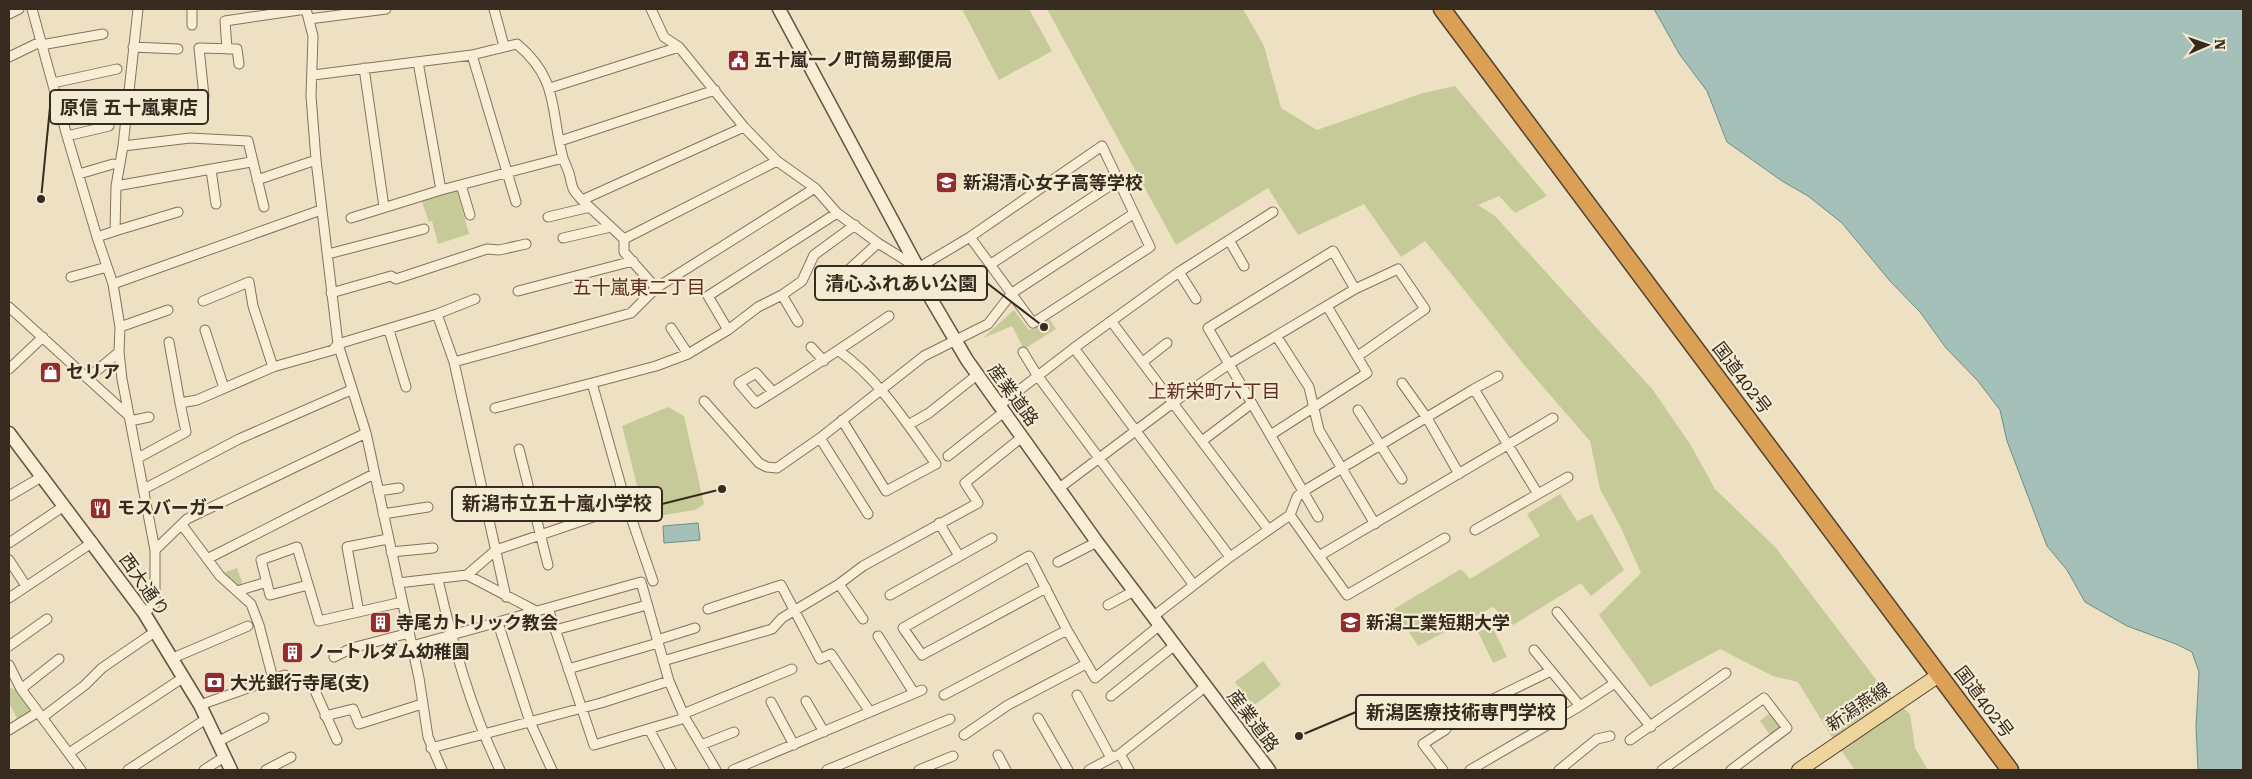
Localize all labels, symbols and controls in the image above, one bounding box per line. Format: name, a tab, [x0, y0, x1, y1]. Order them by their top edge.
north arrow	[2182, 20, 2232, 70]
text: N	[2212, 39, 2228, 50]
public building icon: 五十嵐一ノ町簡易郵便局	[726, 48, 750, 72]
place label: 五十嵐一ノ町簡易郵便局	[754, 49, 952, 70]
callout: 原信 五十嵐東店	[50, 90, 208, 124]
text: 原信 五十嵐東店	[60, 96, 198, 119]
school or university icon: 新潟清心女子高等学校	[935, 171, 959, 195]
place label: 新潟清心女子高等学校	[963, 172, 1143, 193]
callout: 清心ふれあい公園	[815, 266, 987, 300]
text: 清心ふれあい公園	[825, 272, 977, 295]
district label: 五十嵐東二丁目	[572, 276, 706, 299]
street label: 国道402号	[1709, 338, 1776, 418]
street label: 産業道路	[984, 359, 1043, 430]
shop icon: セリア	[38, 360, 62, 384]
place label: セリア	[66, 361, 120, 382]
district label: 上新栄町六丁目	[1147, 380, 1281, 403]
callout: 新潟市立五十嵐小学校	[452, 487, 662, 521]
text: 新潟市立五十嵐小学校	[462, 492, 652, 515]
restaurant icon: モスバーガー	[89, 496, 113, 520]
place label: モスバーガー	[117, 497, 225, 518]
street label: 西大通り	[115, 549, 174, 620]
building icon: 寺尾カトリック教会	[368, 611, 392, 635]
school or university icon: 新潟工業短期大学	[1338, 611, 1362, 635]
place label: 寺尾カトリック教会	[396, 612, 558, 633]
place label: 新潟工業短期大学	[1366, 612, 1510, 633]
building icon: ノートルダム幼稚園	[280, 640, 304, 664]
place label: ノートルダム幼稚園	[308, 641, 470, 662]
street label: 国道402号	[1951, 662, 2018, 742]
bank icon: 大光銀行寺尾(支)	[202, 671, 226, 695]
place label: 大光銀行寺尾(支)	[230, 672, 369, 693]
street label: 新潟燕線	[1822, 678, 1893, 735]
street label: 産業道路	[1223, 686, 1283, 756]
callout: 新潟医療技術専門学校	[1356, 695, 1566, 729]
text: 新潟医療技術専門学校	[1366, 701, 1556, 724]

